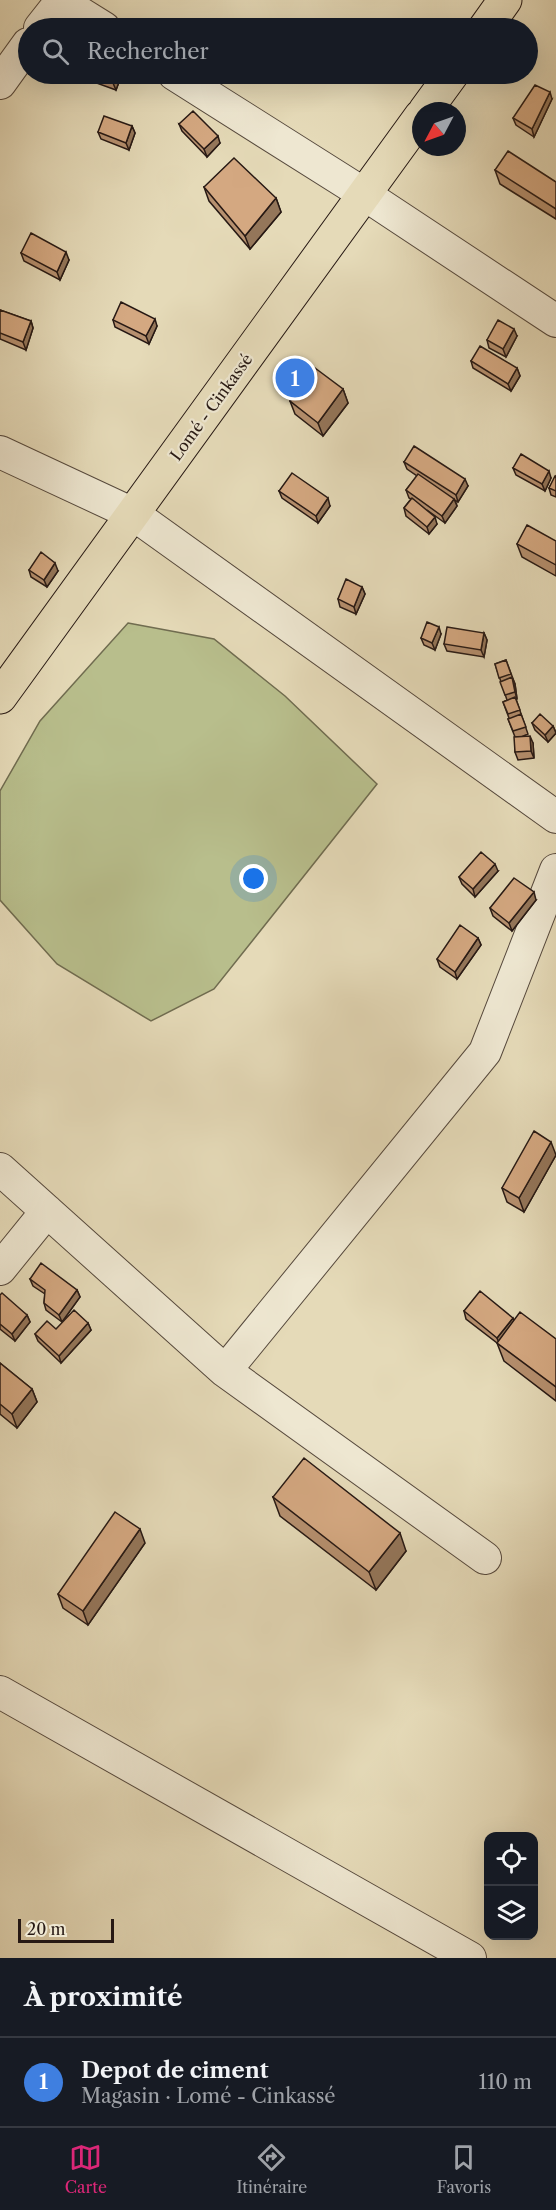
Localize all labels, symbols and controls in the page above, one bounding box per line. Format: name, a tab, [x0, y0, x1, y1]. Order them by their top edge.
search box	[18, 18, 538, 84]
icon: search	[39, 35, 72, 68]
text: Rechercher	[87, 38, 209, 65]
north arrow	[412, 102, 466, 156]
street label: Lomé - Cinkassé	[165, 350, 257, 464]
pin: 1	[276, 356, 314, 400]
your location	[239, 864, 268, 893]
map controls	[484, 1832, 538, 1940]
button: locate	[484, 1832, 538, 1886]
button: layers	[484, 1886, 538, 1940]
scale bar	[18, 1916, 114, 1944]
text: 20 m	[27, 1919, 66, 1939]
text: À proximité	[24, 1981, 183, 2013]
text: Depot de ciment	[81, 2057, 269, 2084]
text: 1	[39, 2070, 48, 2094]
text: 110 m	[479, 2070, 532, 2094]
text: Magasin · Lomé - Cinkassé	[81, 2084, 336, 2108]
tab: Carte	[65, 2141, 107, 2197]
tab: Itinéraire	[236, 2141, 307, 2197]
tab: Favoris	[437, 2141, 491, 2197]

